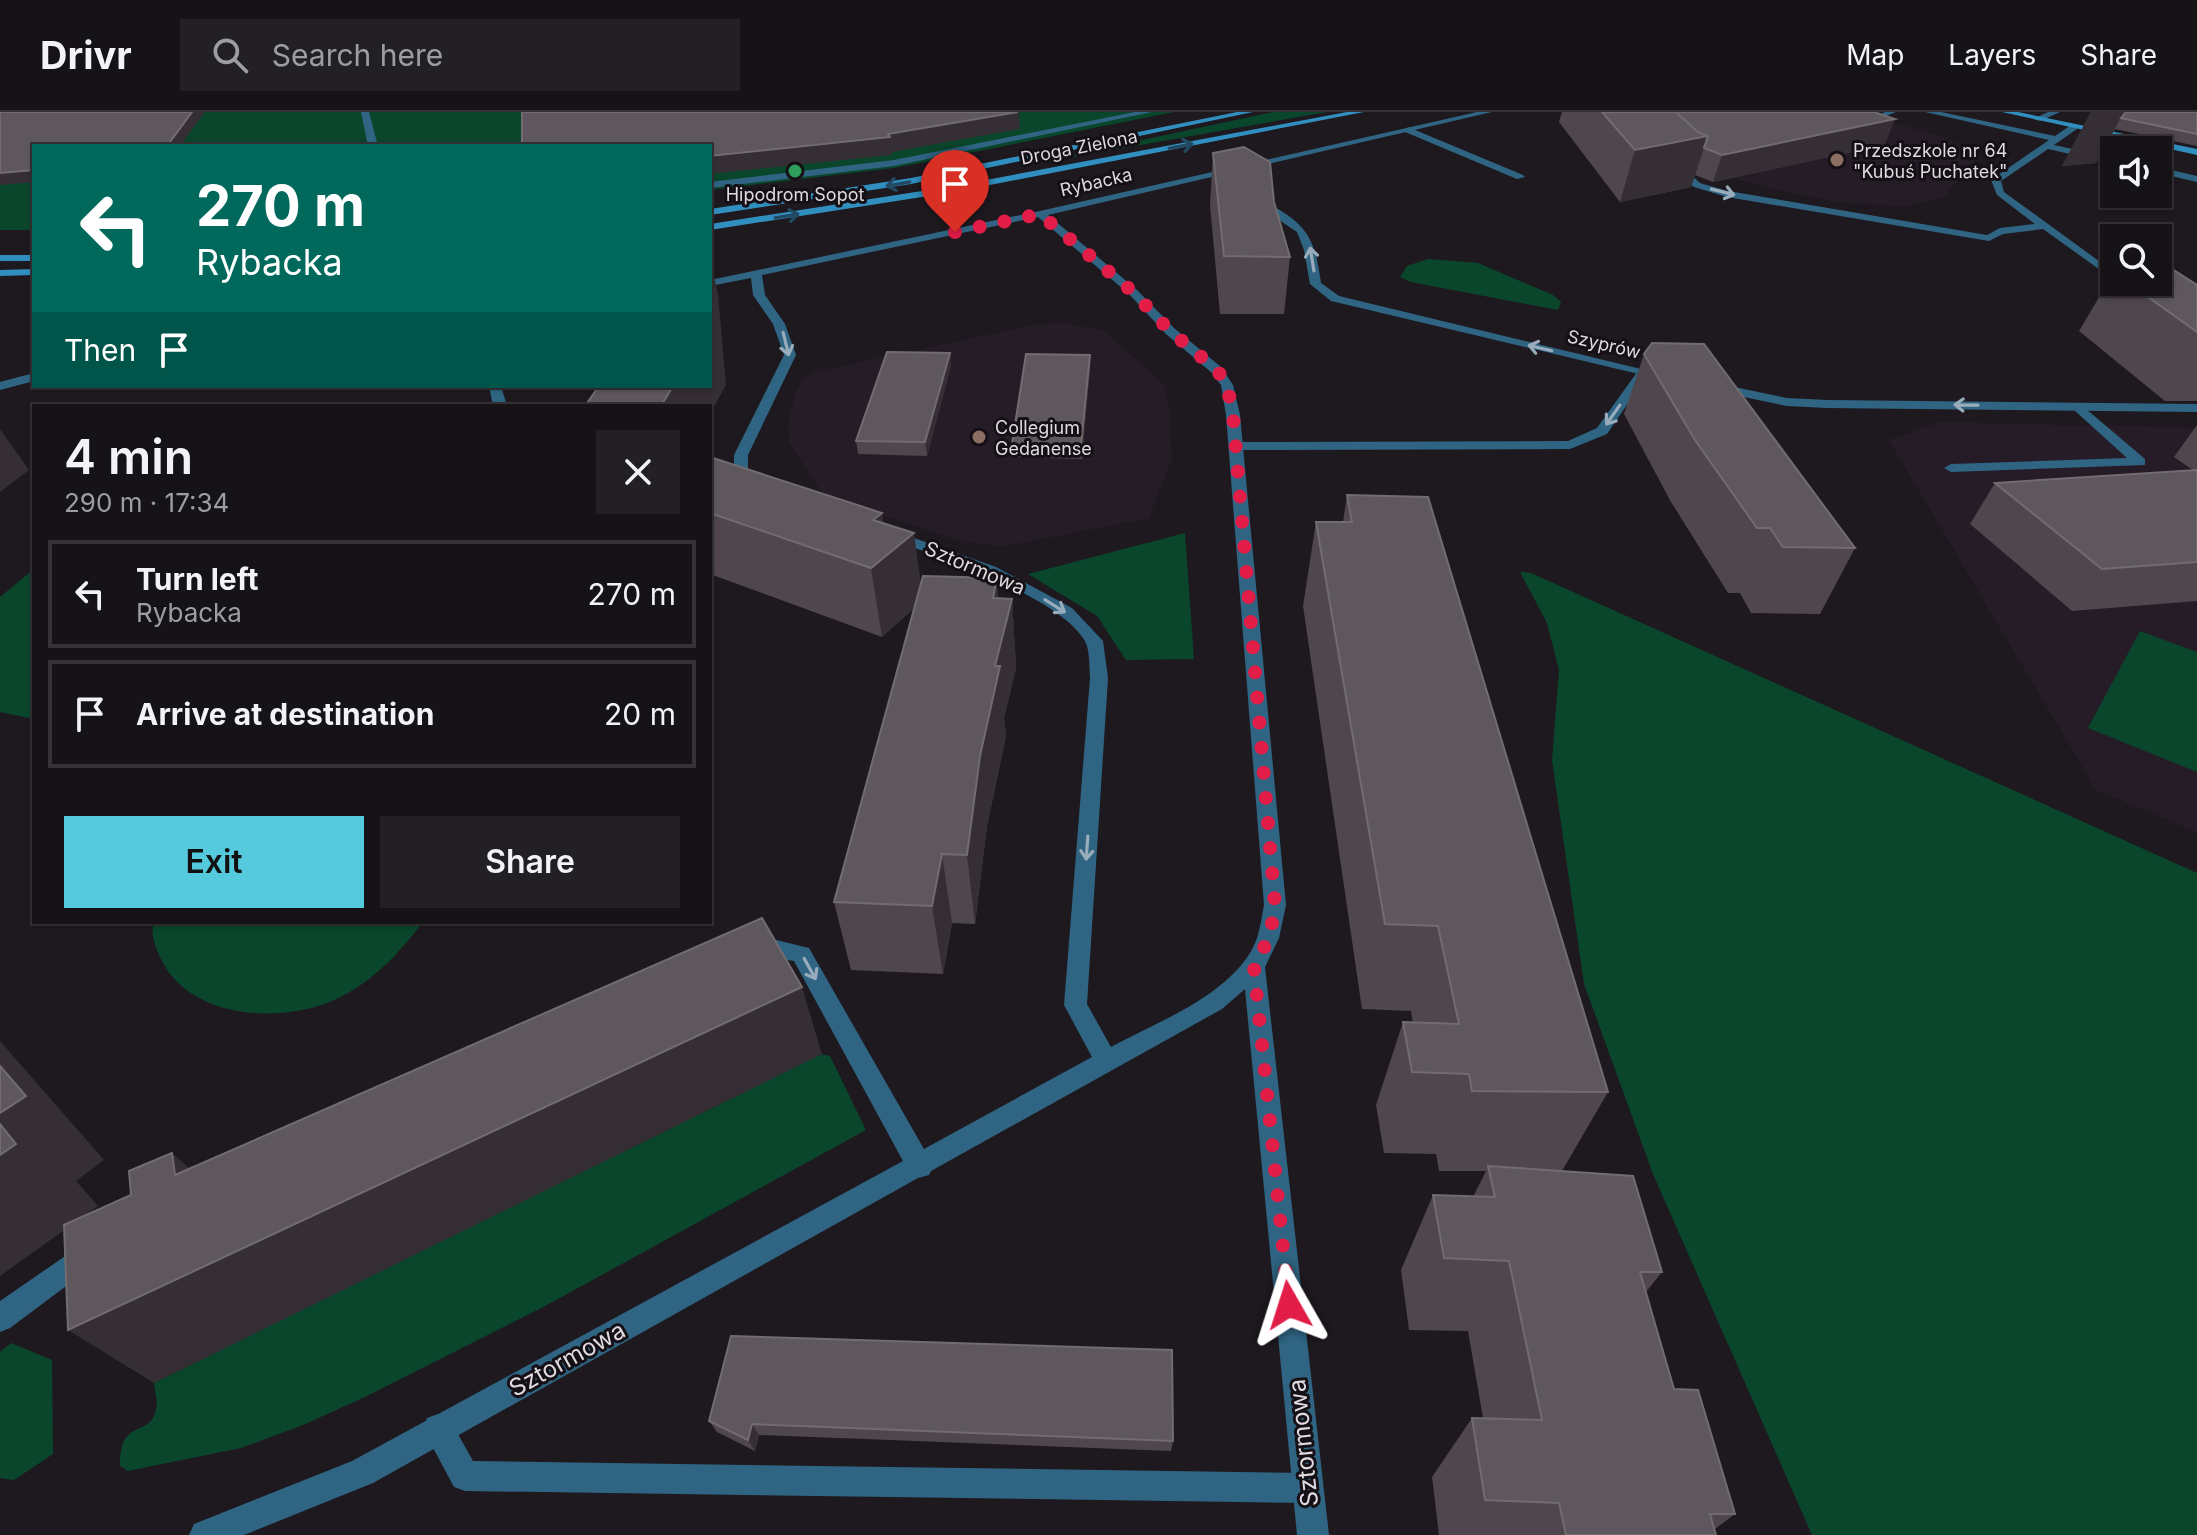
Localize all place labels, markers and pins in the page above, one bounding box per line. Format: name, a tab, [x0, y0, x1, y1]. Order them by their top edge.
place label: Przedszkole nr 64 "Kubuś Puchatek"	[1853, 140, 2007, 182]
pin	[921, 150, 989, 232]
marker: Przedszkole nr 64 "Kubuś Puchatek"	[1828, 151, 1846, 169]
marker: Hipodrom Sopot	[786, 162, 804, 180]
place label: Hipodrom Sopot	[726, 184, 864, 205]
place label: Collegium Gedanense	[995, 417, 1092, 459]
marker: Collegium Gedanense	[970, 428, 988, 446]

